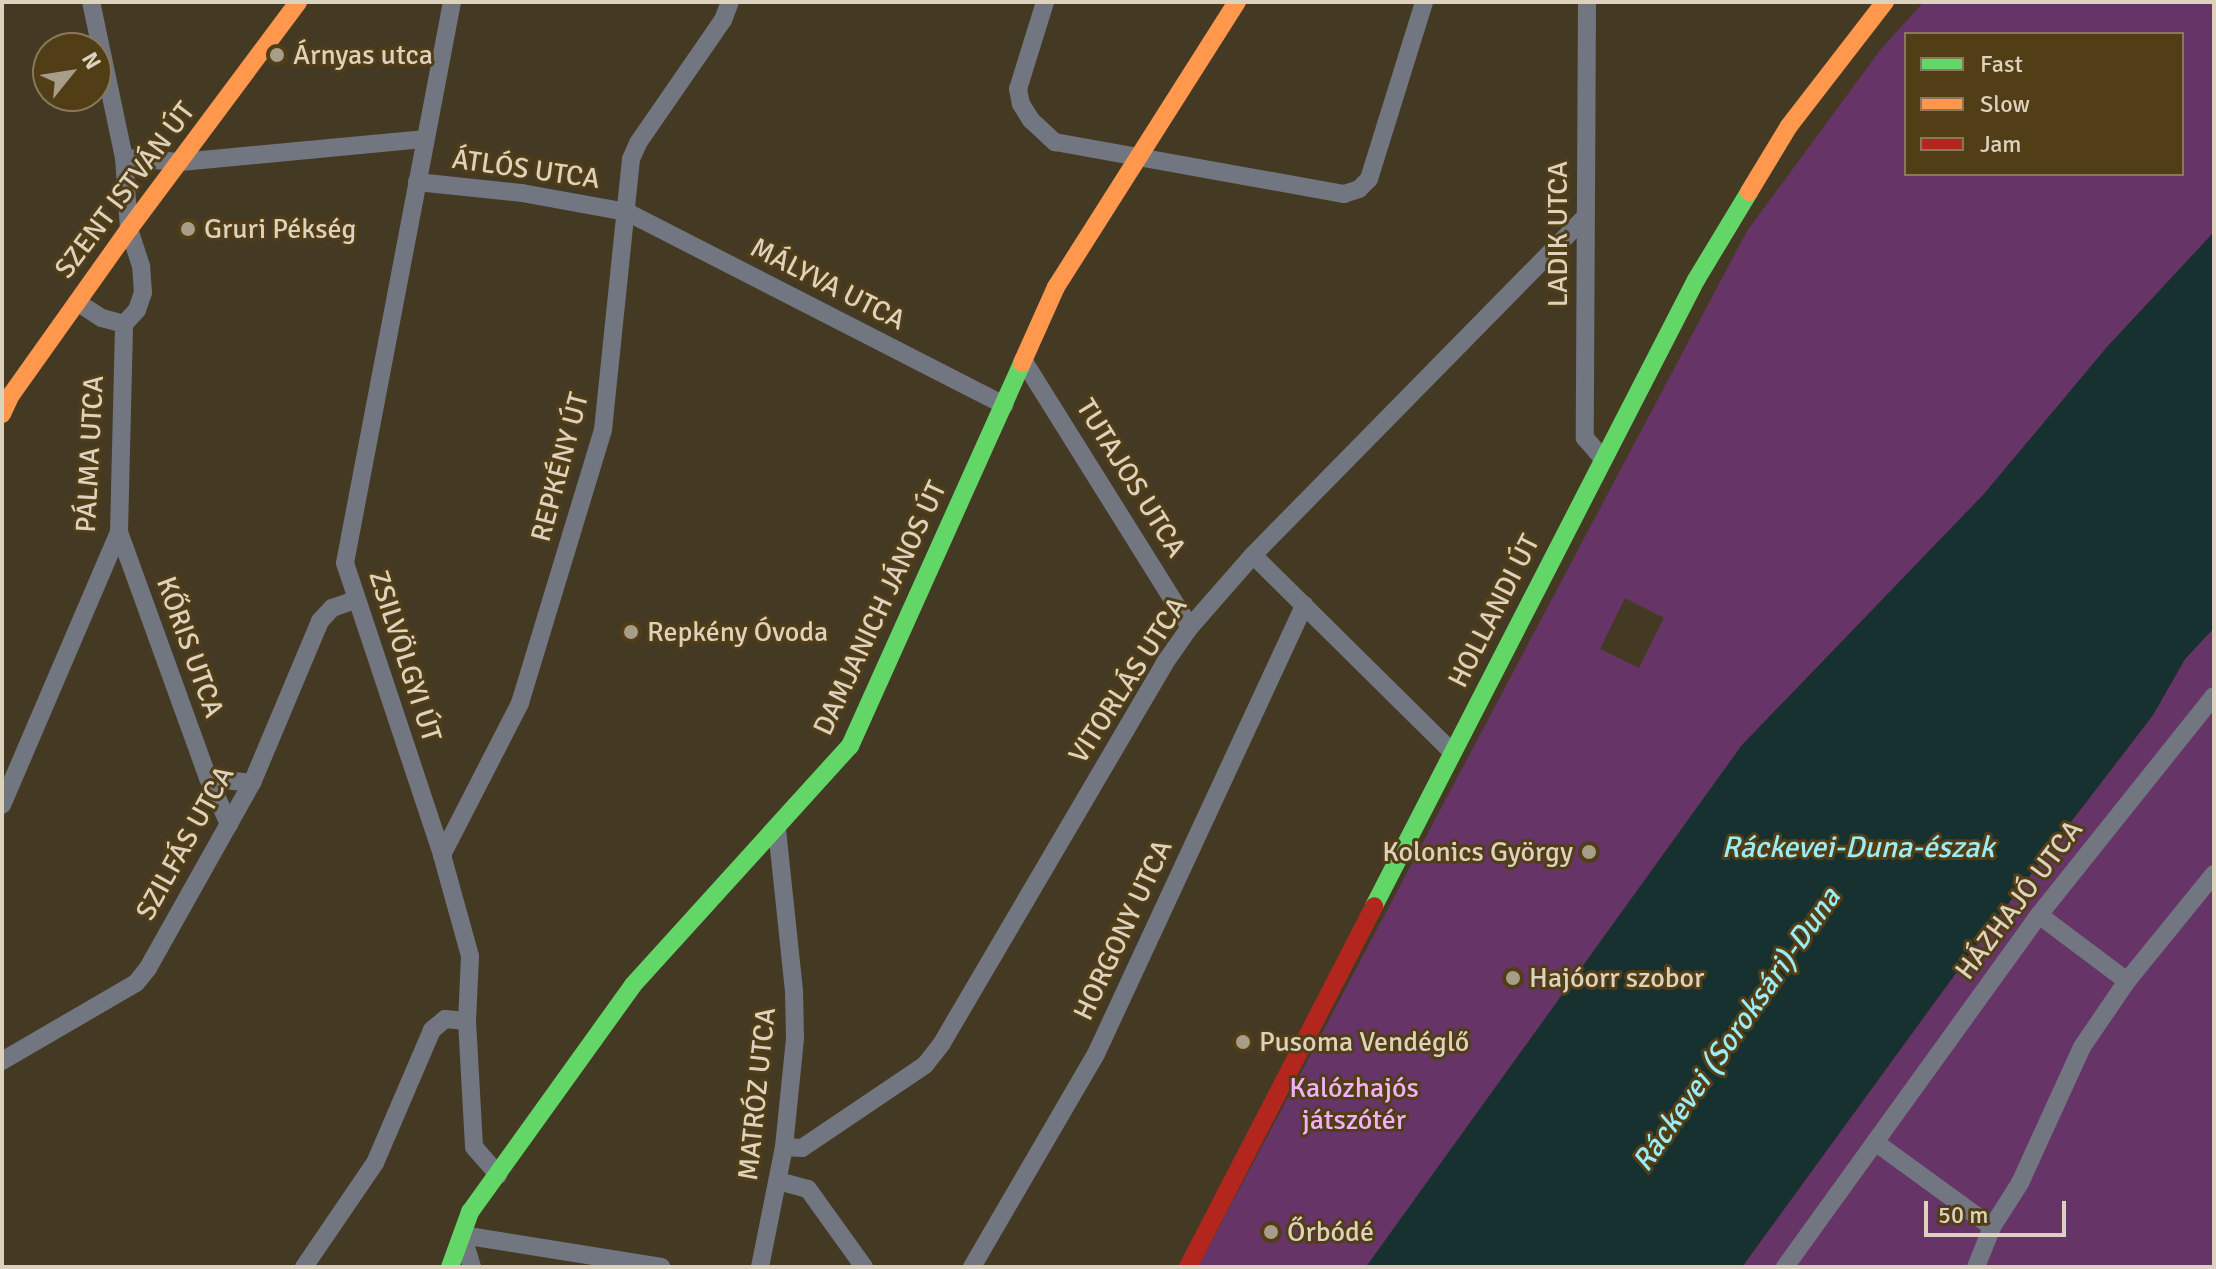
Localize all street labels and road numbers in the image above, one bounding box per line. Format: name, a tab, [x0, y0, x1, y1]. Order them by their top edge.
street label: SZENT ISTVÁN ÚT	[48, 95, 202, 285]
street label: ÁTLÓS UTCA	[450, 142, 602, 196]
street label: LADIK UTCA	[1541, 161, 1575, 307]
street label: MÁLYVA UTCA	[745, 231, 911, 337]
street label: PÁLMA UTCA	[69, 375, 111, 533]
street label: REPKÉNY ÚT	[524, 389, 596, 545]
street label: TUTAJOS UTCA	[1069, 393, 1193, 563]
street label: DAMJANICH JÁNOS ÚT	[806, 476, 954, 740]
street label: HOLLANDI ÚT	[1441, 529, 1547, 693]
street label: ZSILVÖLGYI ÚT	[361, 566, 449, 746]
street label: KŐRIS UTCA	[149, 572, 231, 722]
street label: VITORLÁS UTCA	[1062, 591, 1194, 769]
street label: SZILFÁS UTCA	[129, 760, 241, 926]
street label: HÁZHAJÓ UTCA	[1948, 814, 2090, 986]
street label: HORGONY UTCA	[1067, 834, 1179, 1026]
street label: MATRÓZ UTCA	[731, 1006, 783, 1182]

